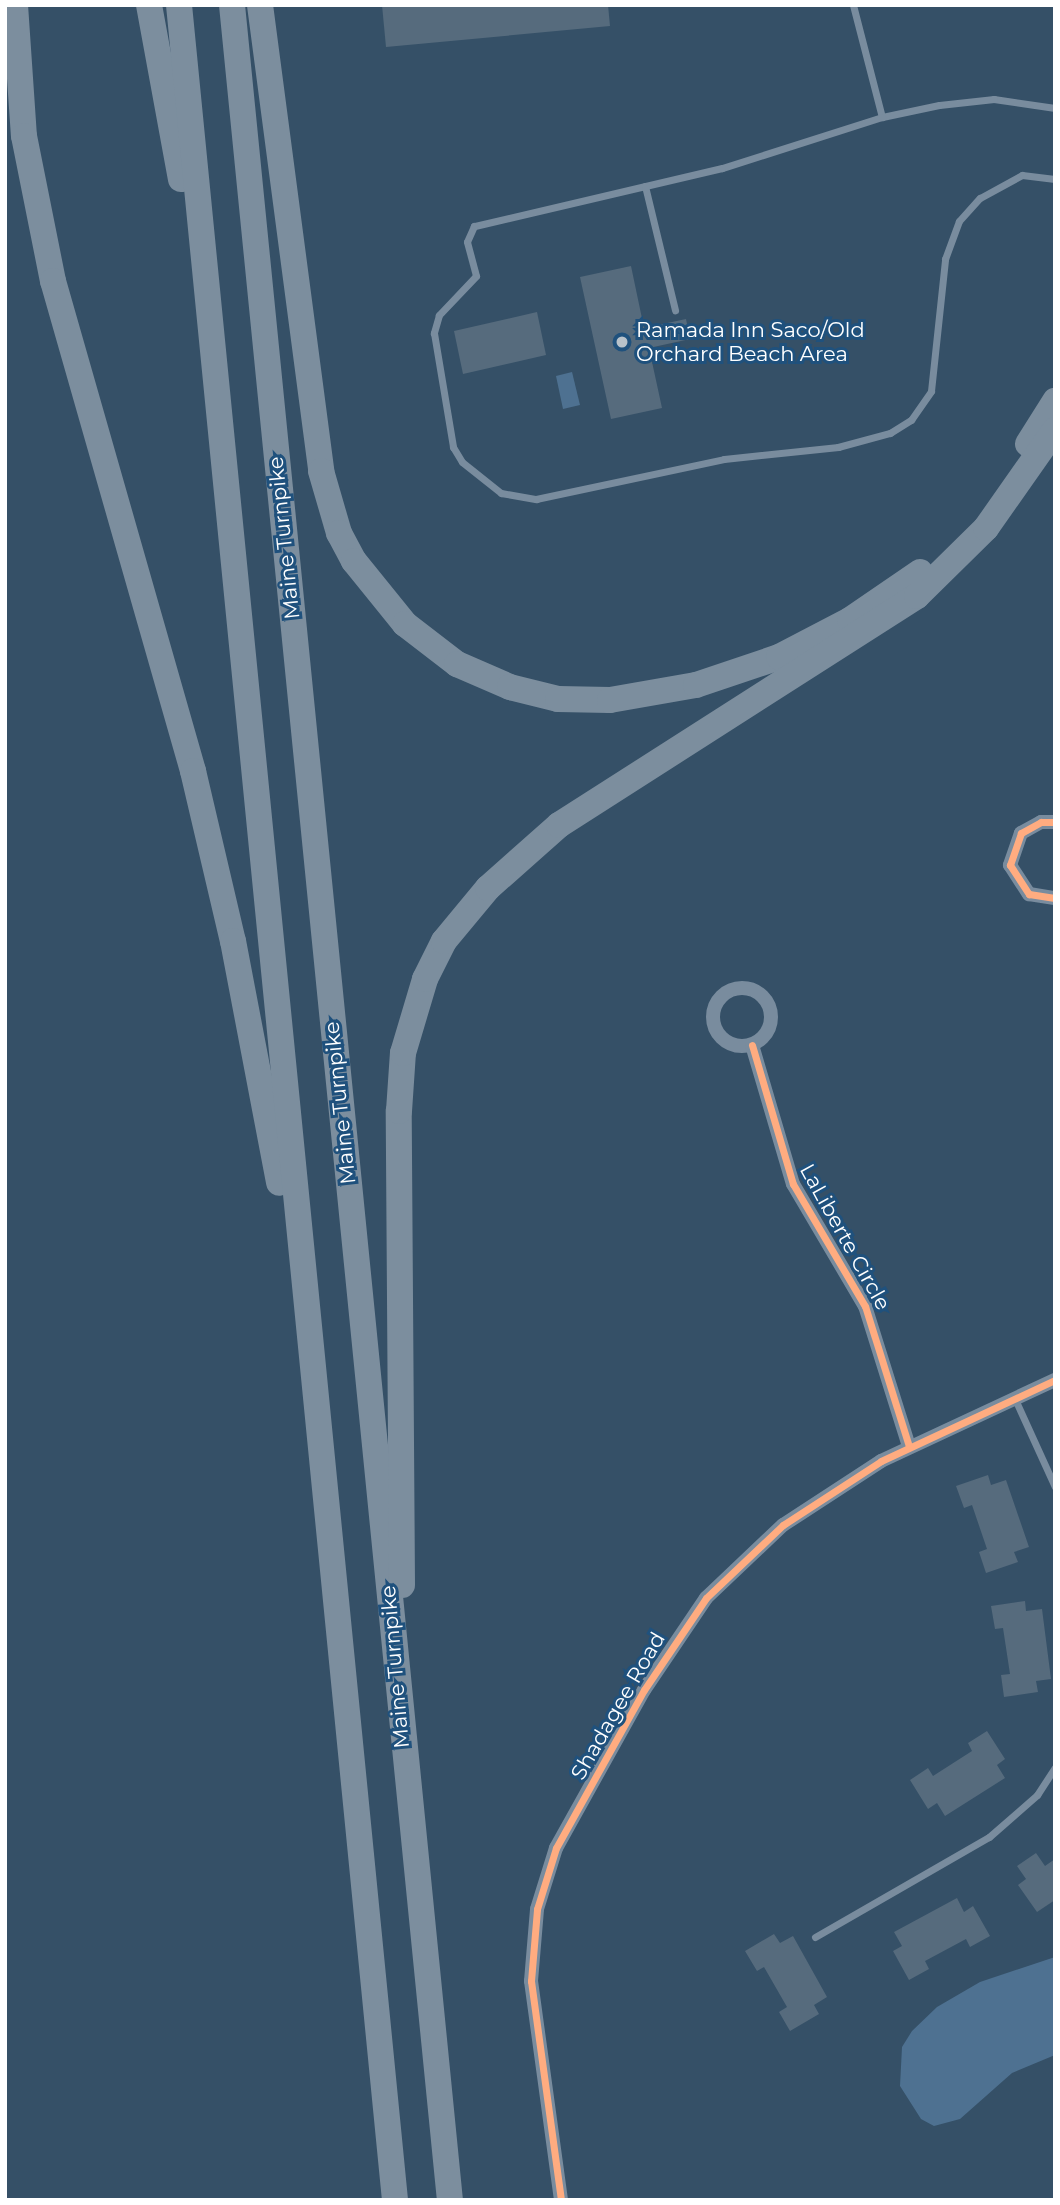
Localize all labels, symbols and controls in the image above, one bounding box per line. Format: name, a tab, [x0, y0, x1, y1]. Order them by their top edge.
place label: Ramada Inn Saco/Old Orchard Beach Area	[636, 317, 865, 367]
marker: Ramada Inn Saco/Old Orchard Beach Area	[614, 334, 630, 350]
street label: Maine Turnpike	[263, 455, 305, 621]
street label: Maine Turnpike	[319, 1020, 361, 1186]
street label: LaLiberte Circle	[794, 1159, 896, 1315]
street label: Maine Turnpike	[375, 1584, 415, 1750]
street label: Shadagee Road	[566, 1628, 670, 1784]

